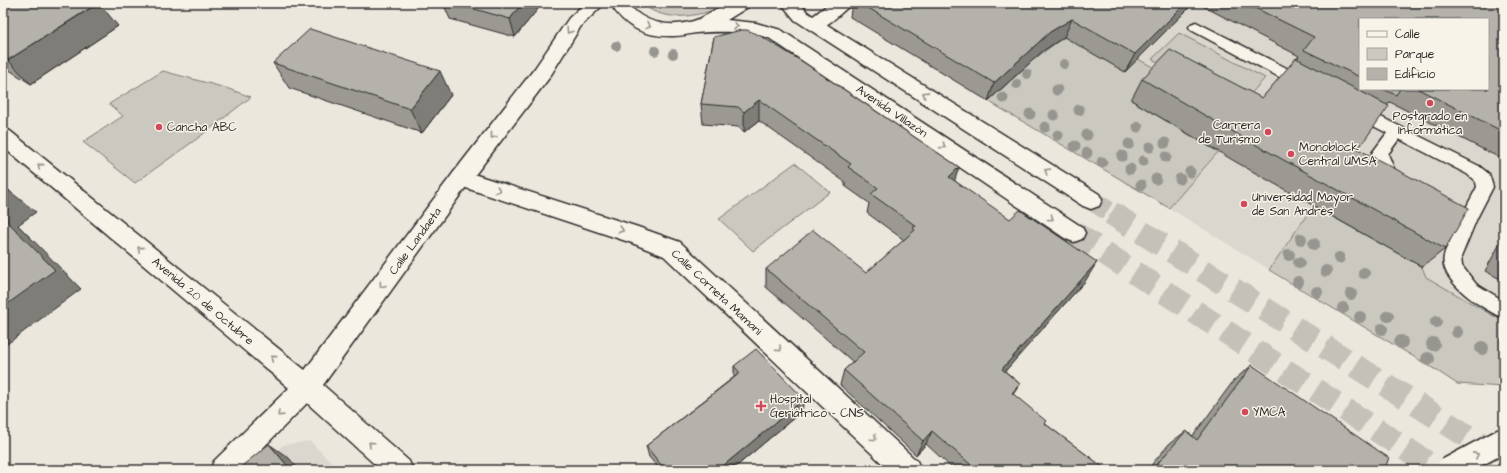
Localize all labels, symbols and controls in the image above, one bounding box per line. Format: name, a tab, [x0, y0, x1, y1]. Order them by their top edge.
legend	[1359, 18, 1489, 90]
one-way arrow	[644, 21, 651, 30]
one-way arrow	[733, 22, 739, 30]
text: Calle	[1395, 26, 1420, 43]
one-way arrow	[566, 27, 574, 34]
text: Parque	[1395, 46, 1435, 63]
text: Edificio	[1395, 66, 1435, 83]
street label: Avenida Villazón	[852, 81, 931, 142]
one-way arrow	[922, 92, 929, 99]
marker: Postgrado en Informática	[1425, 98, 1435, 108]
place label: Postgrado en Informática	[1393, 108, 1467, 139]
place label: Carrera de Turismo	[1198, 117, 1260, 148]
place label: Cancha ABC	[167, 119, 237, 136]
marker: Cancha ABC	[154, 122, 164, 132]
marker: Carrera de Turismo	[1263, 127, 1273, 137]
one-way arrow	[491, 132, 498, 139]
place label: Monoblock Central UMSA	[1299, 139, 1377, 170]
one-way arrow	[939, 141, 946, 148]
marker: Monoblock Central UMSA	[1286, 149, 1296, 159]
one-way arrow	[37, 164, 44, 171]
one-way arrow	[1044, 169, 1051, 176]
one-way arrow	[494, 185, 501, 194]
place label: Universidad Mayor de San Andrès	[1252, 189, 1353, 220]
marker: Universidad Mayor de San Andrès	[1239, 199, 1249, 209]
street label: Calle Landaeta	[385, 204, 446, 279]
one-way arrow	[1047, 213, 1054, 221]
one-way arrow	[618, 225, 625, 234]
street label: Calle Corneta Mamani	[667, 246, 766, 339]
one-way arrow	[137, 247, 145, 254]
street label: Avenida 20 de Octubre	[148, 254, 258, 349]
one-way arrow	[380, 281, 387, 288]
one-way arrow	[774, 344, 782, 351]
one-way arrow	[270, 356, 277, 363]
place label: Hospital Geriátrico - CNS	[770, 391, 864, 422]
marker: Hospital Geriátrico - CNS	[755, 400, 767, 412]
place label: YMCA	[1253, 404, 1286, 421]
marker: YMCA	[1240, 407, 1250, 417]
one-way arrow	[277, 410, 285, 417]
one-way arrow	[869, 433, 876, 440]
one-way arrow	[368, 442, 375, 449]
one-way arrow	[1471, 452, 1479, 459]

